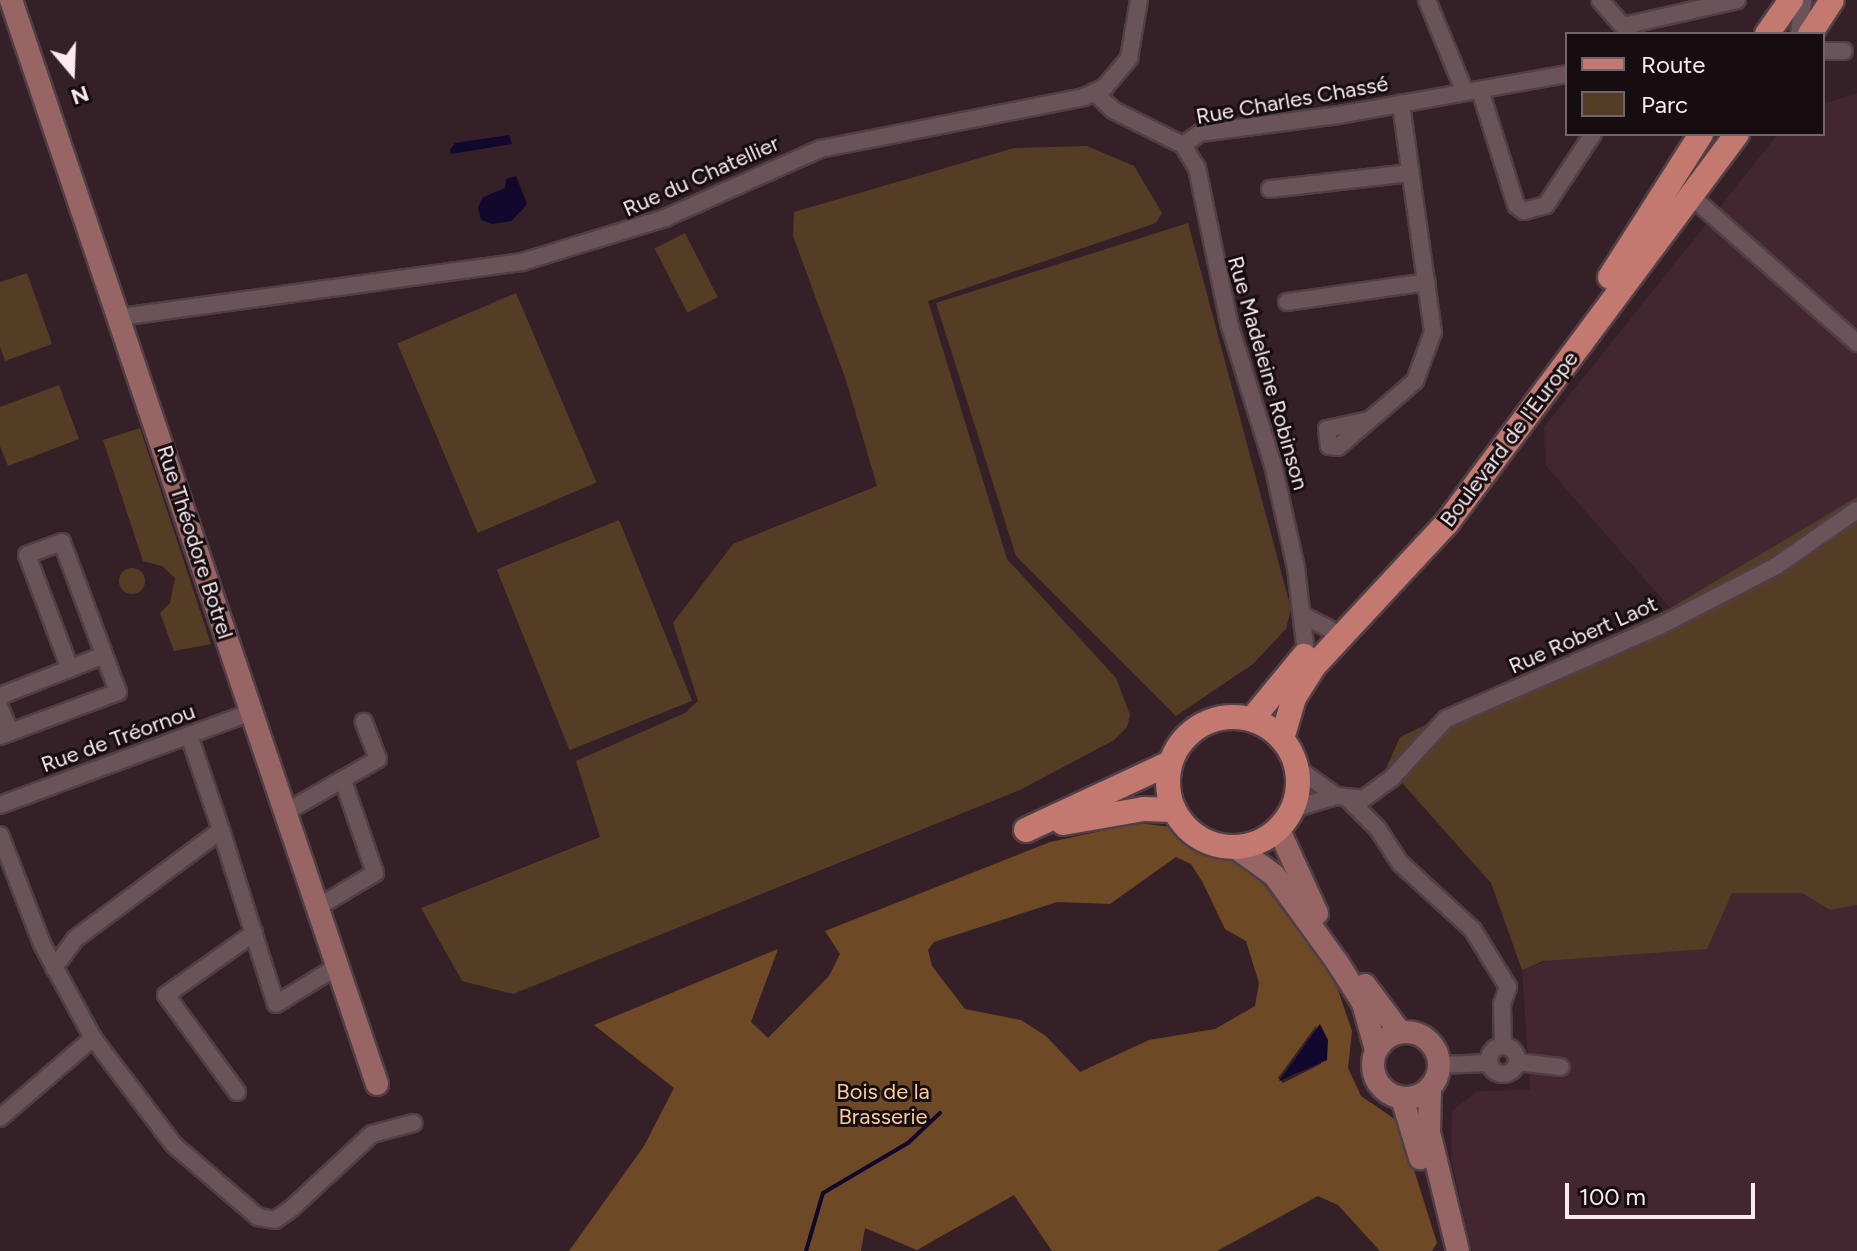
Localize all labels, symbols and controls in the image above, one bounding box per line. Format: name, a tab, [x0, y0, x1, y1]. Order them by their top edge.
north arrow	[32, 32, 112, 112]
legend	[1565, 32, 1825, 136]
text: Route	[1641, 50, 1705, 79]
street label: Rue Charles Chassé	[1194, 70, 1390, 130]
text: N	[68, 80, 92, 111]
text: Parc	[1641, 90, 1688, 119]
street label: Rue du Chatellier	[619, 130, 783, 222]
street label: Rue Madeleine Robinson	[1222, 253, 1314, 493]
street label: Boulevard de l'Europe	[1434, 346, 1584, 532]
street label: Rue Théodore Botrel	[151, 442, 239, 642]
street label: Rue Robert Laot	[1505, 590, 1661, 680]
street label: Rue de Tréornou	[37, 698, 199, 778]
park label: Bois de la Brasserie	[836, 1078, 930, 1130]
scale bar	[1569, 1167, 1759, 1217]
text: 100 m	[1579, 1182, 1646, 1211]

